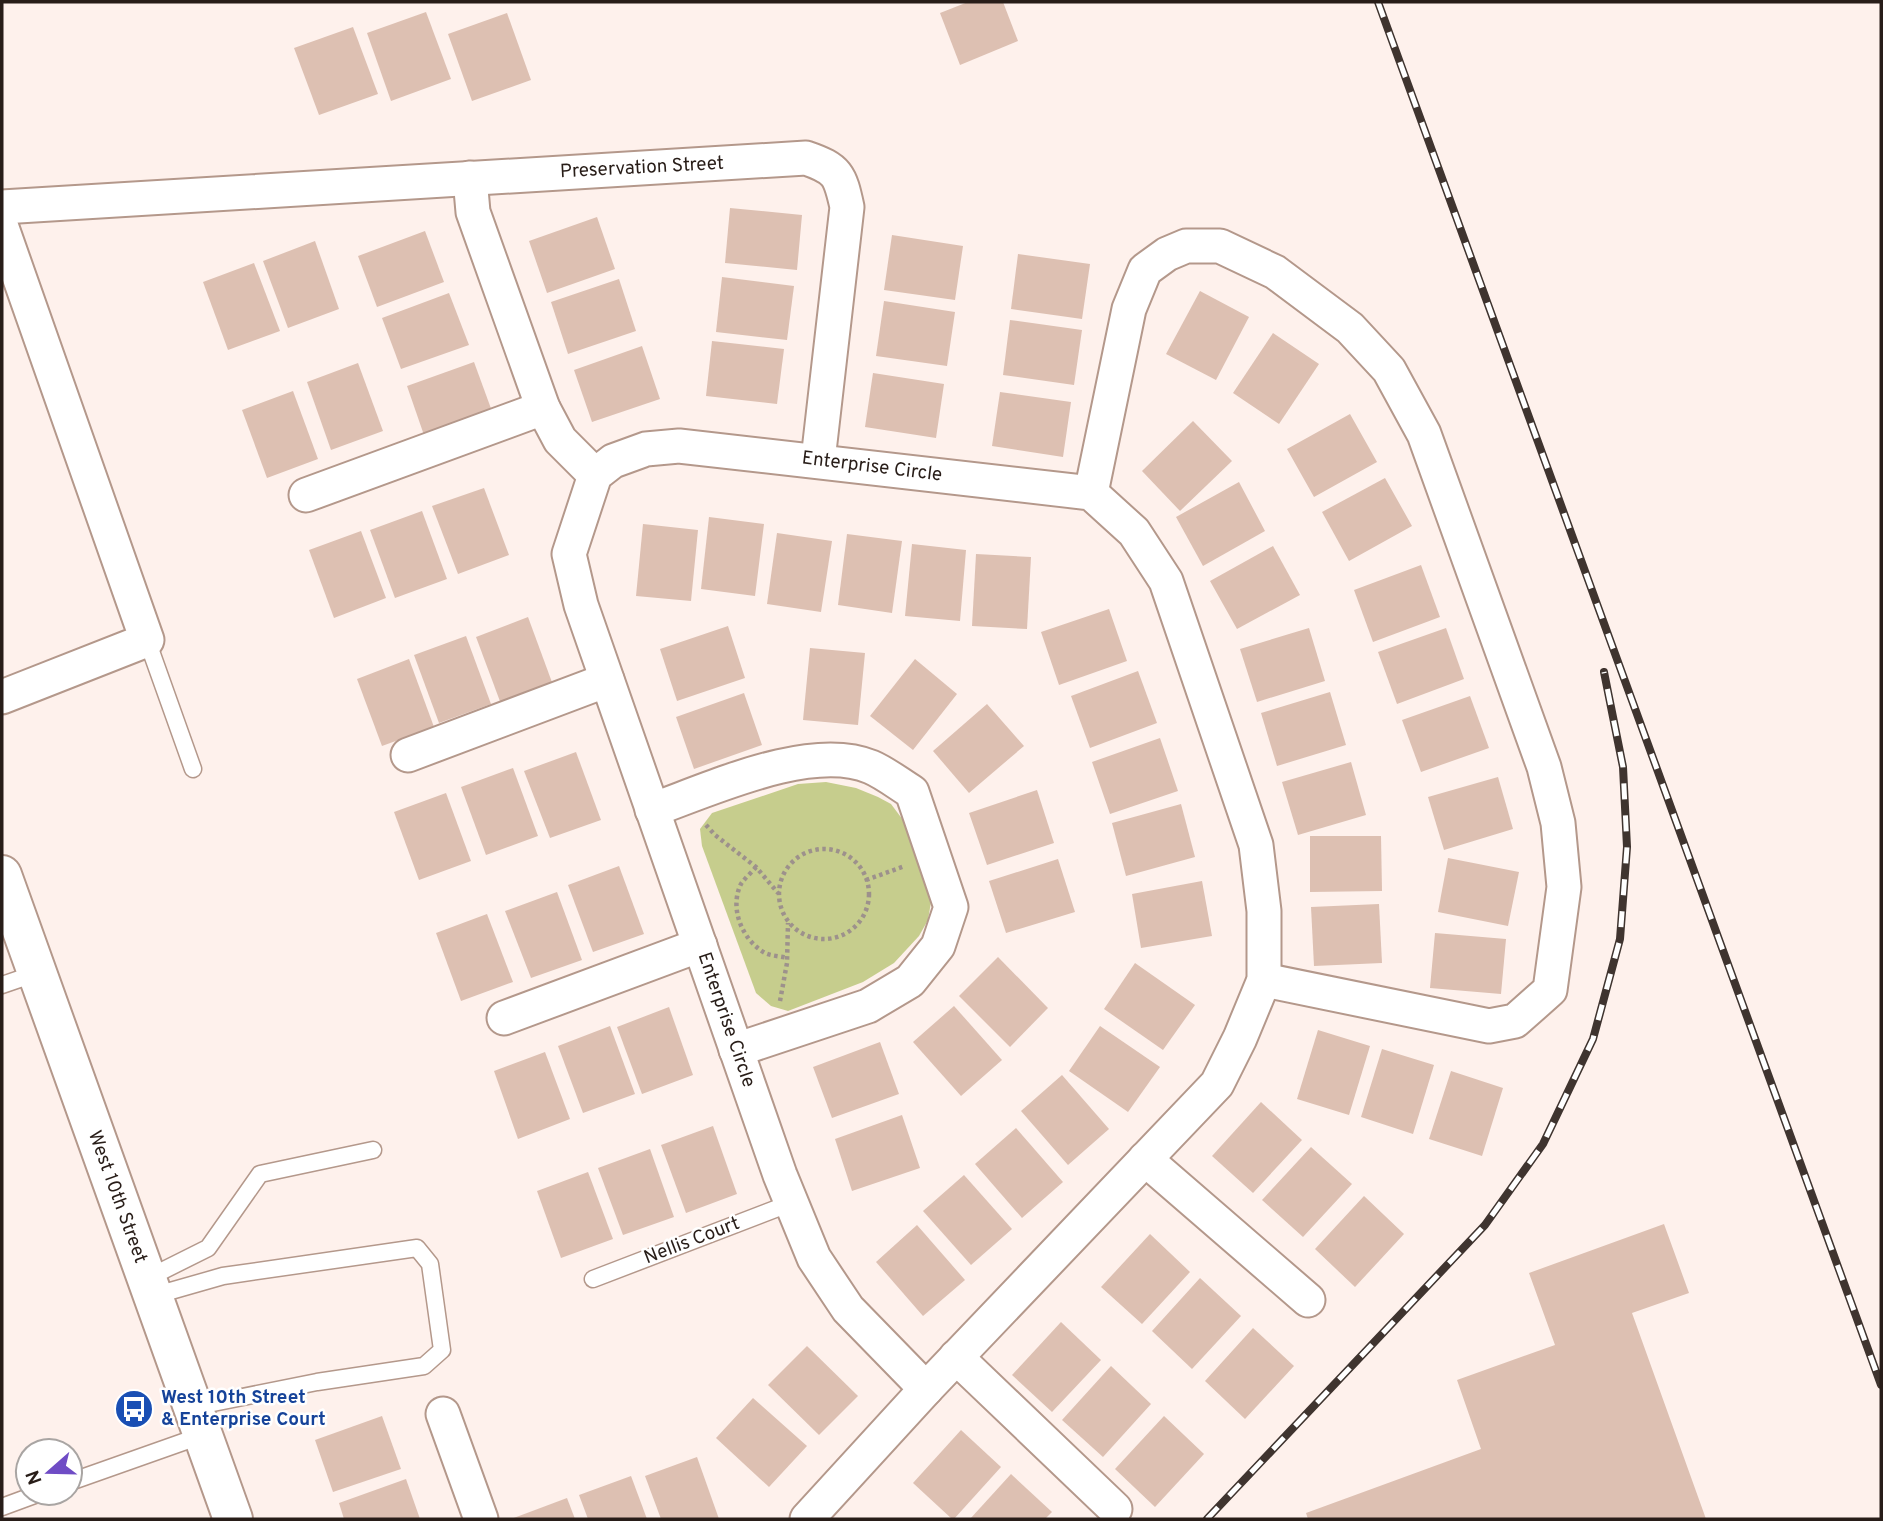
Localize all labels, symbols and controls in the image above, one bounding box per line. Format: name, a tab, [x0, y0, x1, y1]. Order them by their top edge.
street label: Preservation Street	[559, 152, 725, 184]
street label: Enterprise Circle	[800, 446, 944, 488]
street label: Enterprise Circle	[692, 949, 760, 1091]
street label: West 10th Street	[82, 1127, 152, 1267]
street label: Nellis Court	[641, 1212, 743, 1270]
place label: West 10th Street & Enterprise Court	[161, 1386, 326, 1432]
bus stop icon: West 10th Street & Enterprise Court	[113, 1388, 155, 1430]
north arrow	[14, 1437, 84, 1507]
text: N	[21, 1467, 49, 1488]

